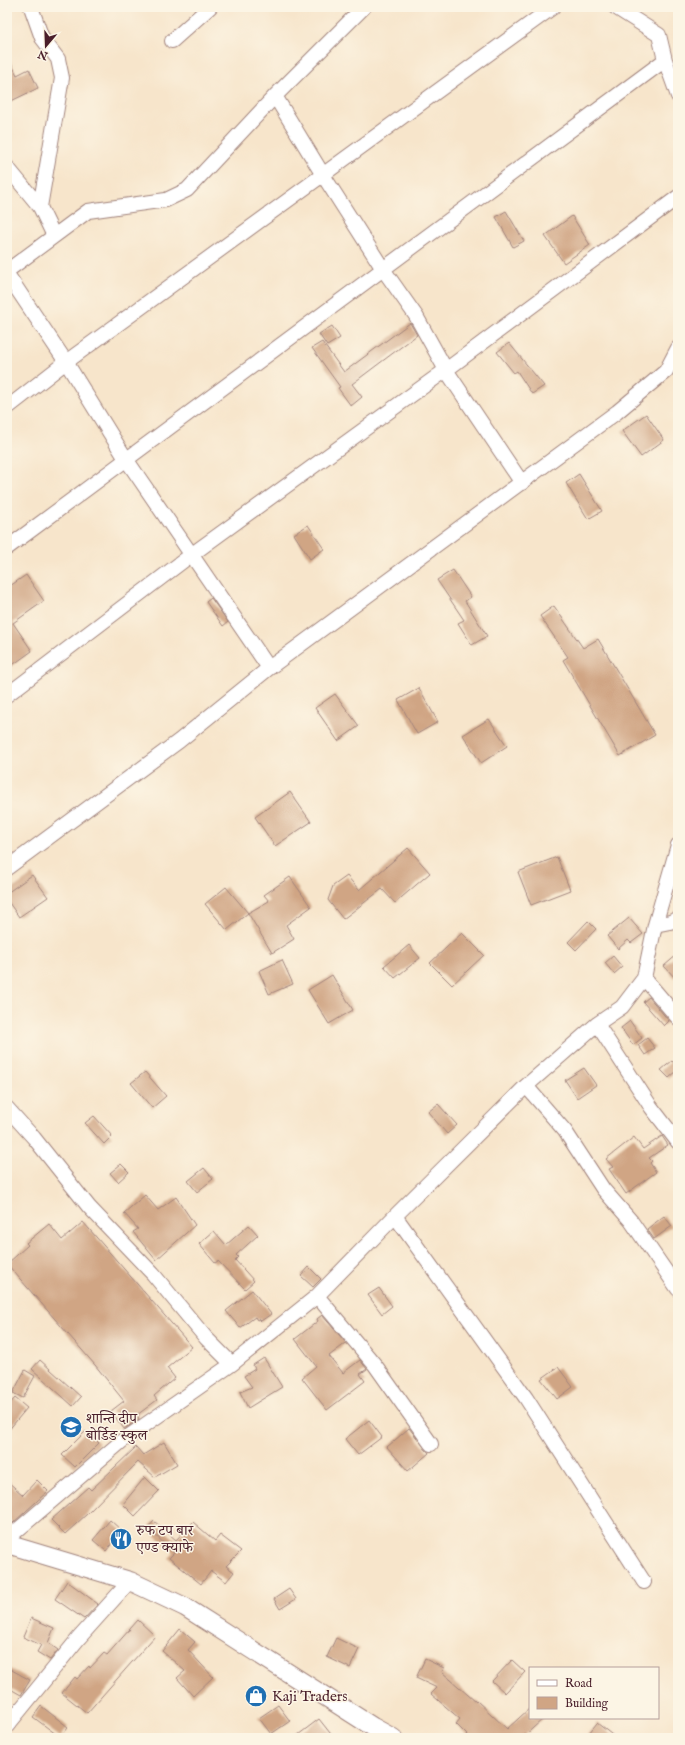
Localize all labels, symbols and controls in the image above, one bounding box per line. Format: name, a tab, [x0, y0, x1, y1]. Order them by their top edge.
north arrow	[26, 26, 66, 66]
text: N	[36, 46, 51, 63]
place label: शान्ति दीप बोर्डिङ स्कुल	[85, 1409, 149, 1445]
school or university icon: शान्ति दीप बोर्डिङ स्कुल	[58, 1414, 84, 1440]
place label: रुफ टप बार एण्ड क्याफे	[135, 1521, 195, 1557]
restaurant icon: रुफ टप बार एण्ड क्याफे	[108, 1526, 134, 1552]
legend	[529, 1667, 659, 1719]
text: Road	[565, 1676, 593, 1691]
shop icon: Kaji Traders	[243, 1683, 269, 1709]
place label: Kaji Traders	[272, 1687, 348, 1706]
text: Building	[565, 1696, 609, 1711]

